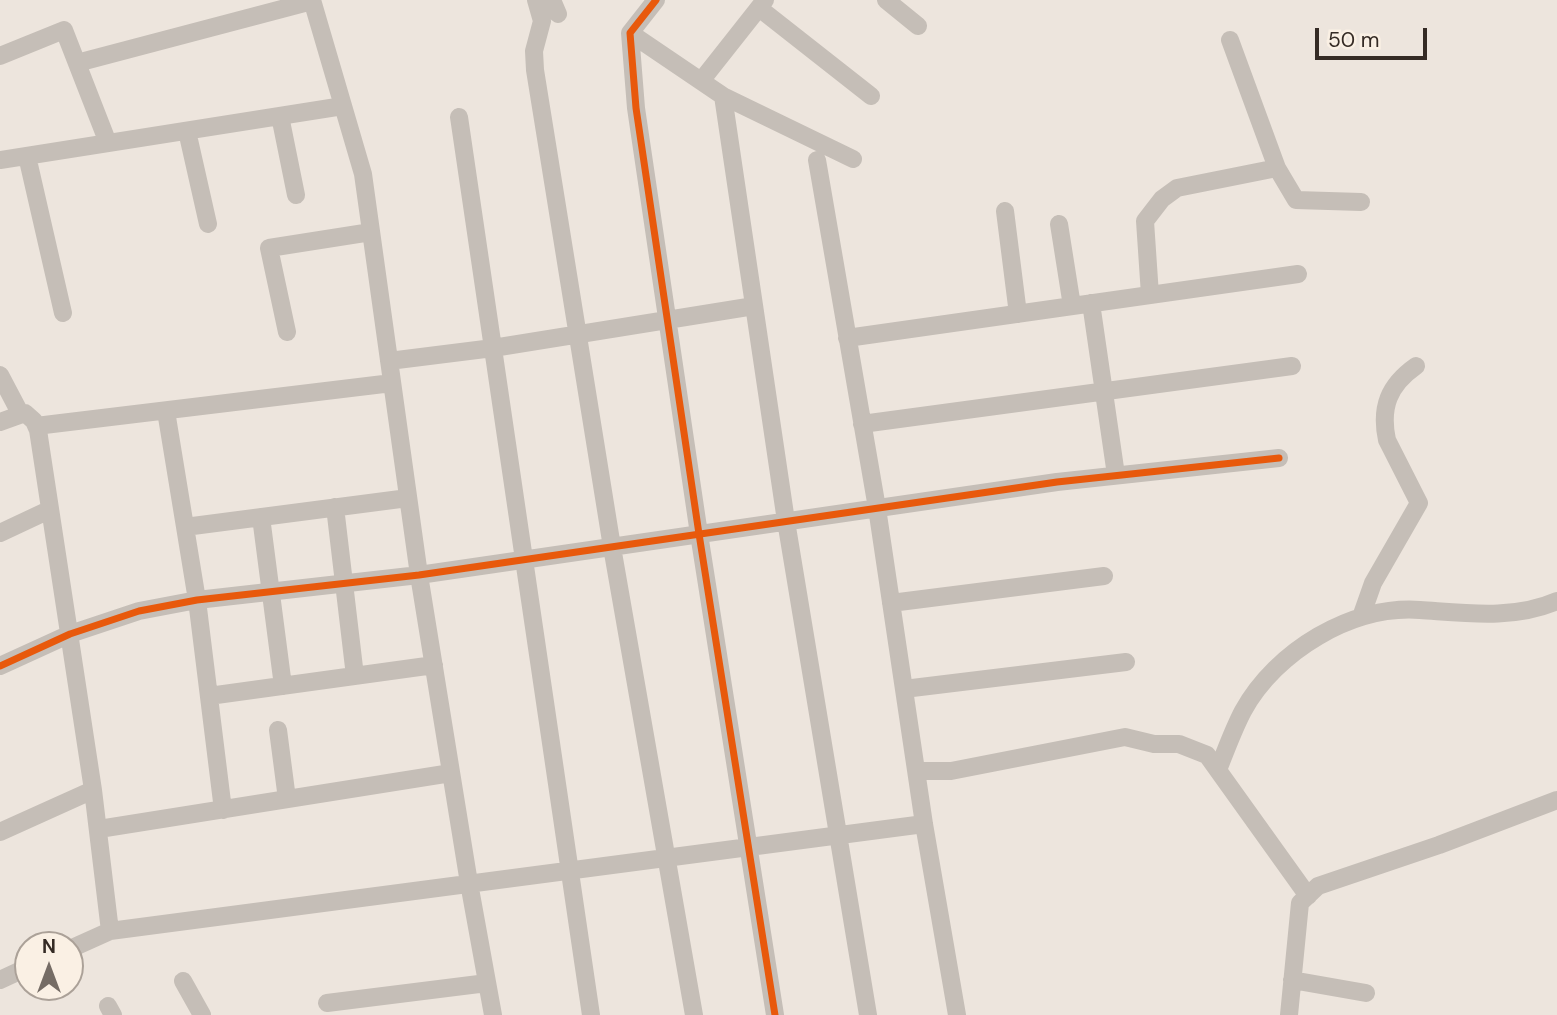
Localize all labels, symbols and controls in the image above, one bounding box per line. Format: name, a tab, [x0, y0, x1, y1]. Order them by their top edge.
scale bar	[1319, 14, 1431, 58]
text: 50 m	[1328, 26, 1379, 54]
north arrow	[14, 931, 84, 1001]
text: N	[42, 934, 56, 959]

